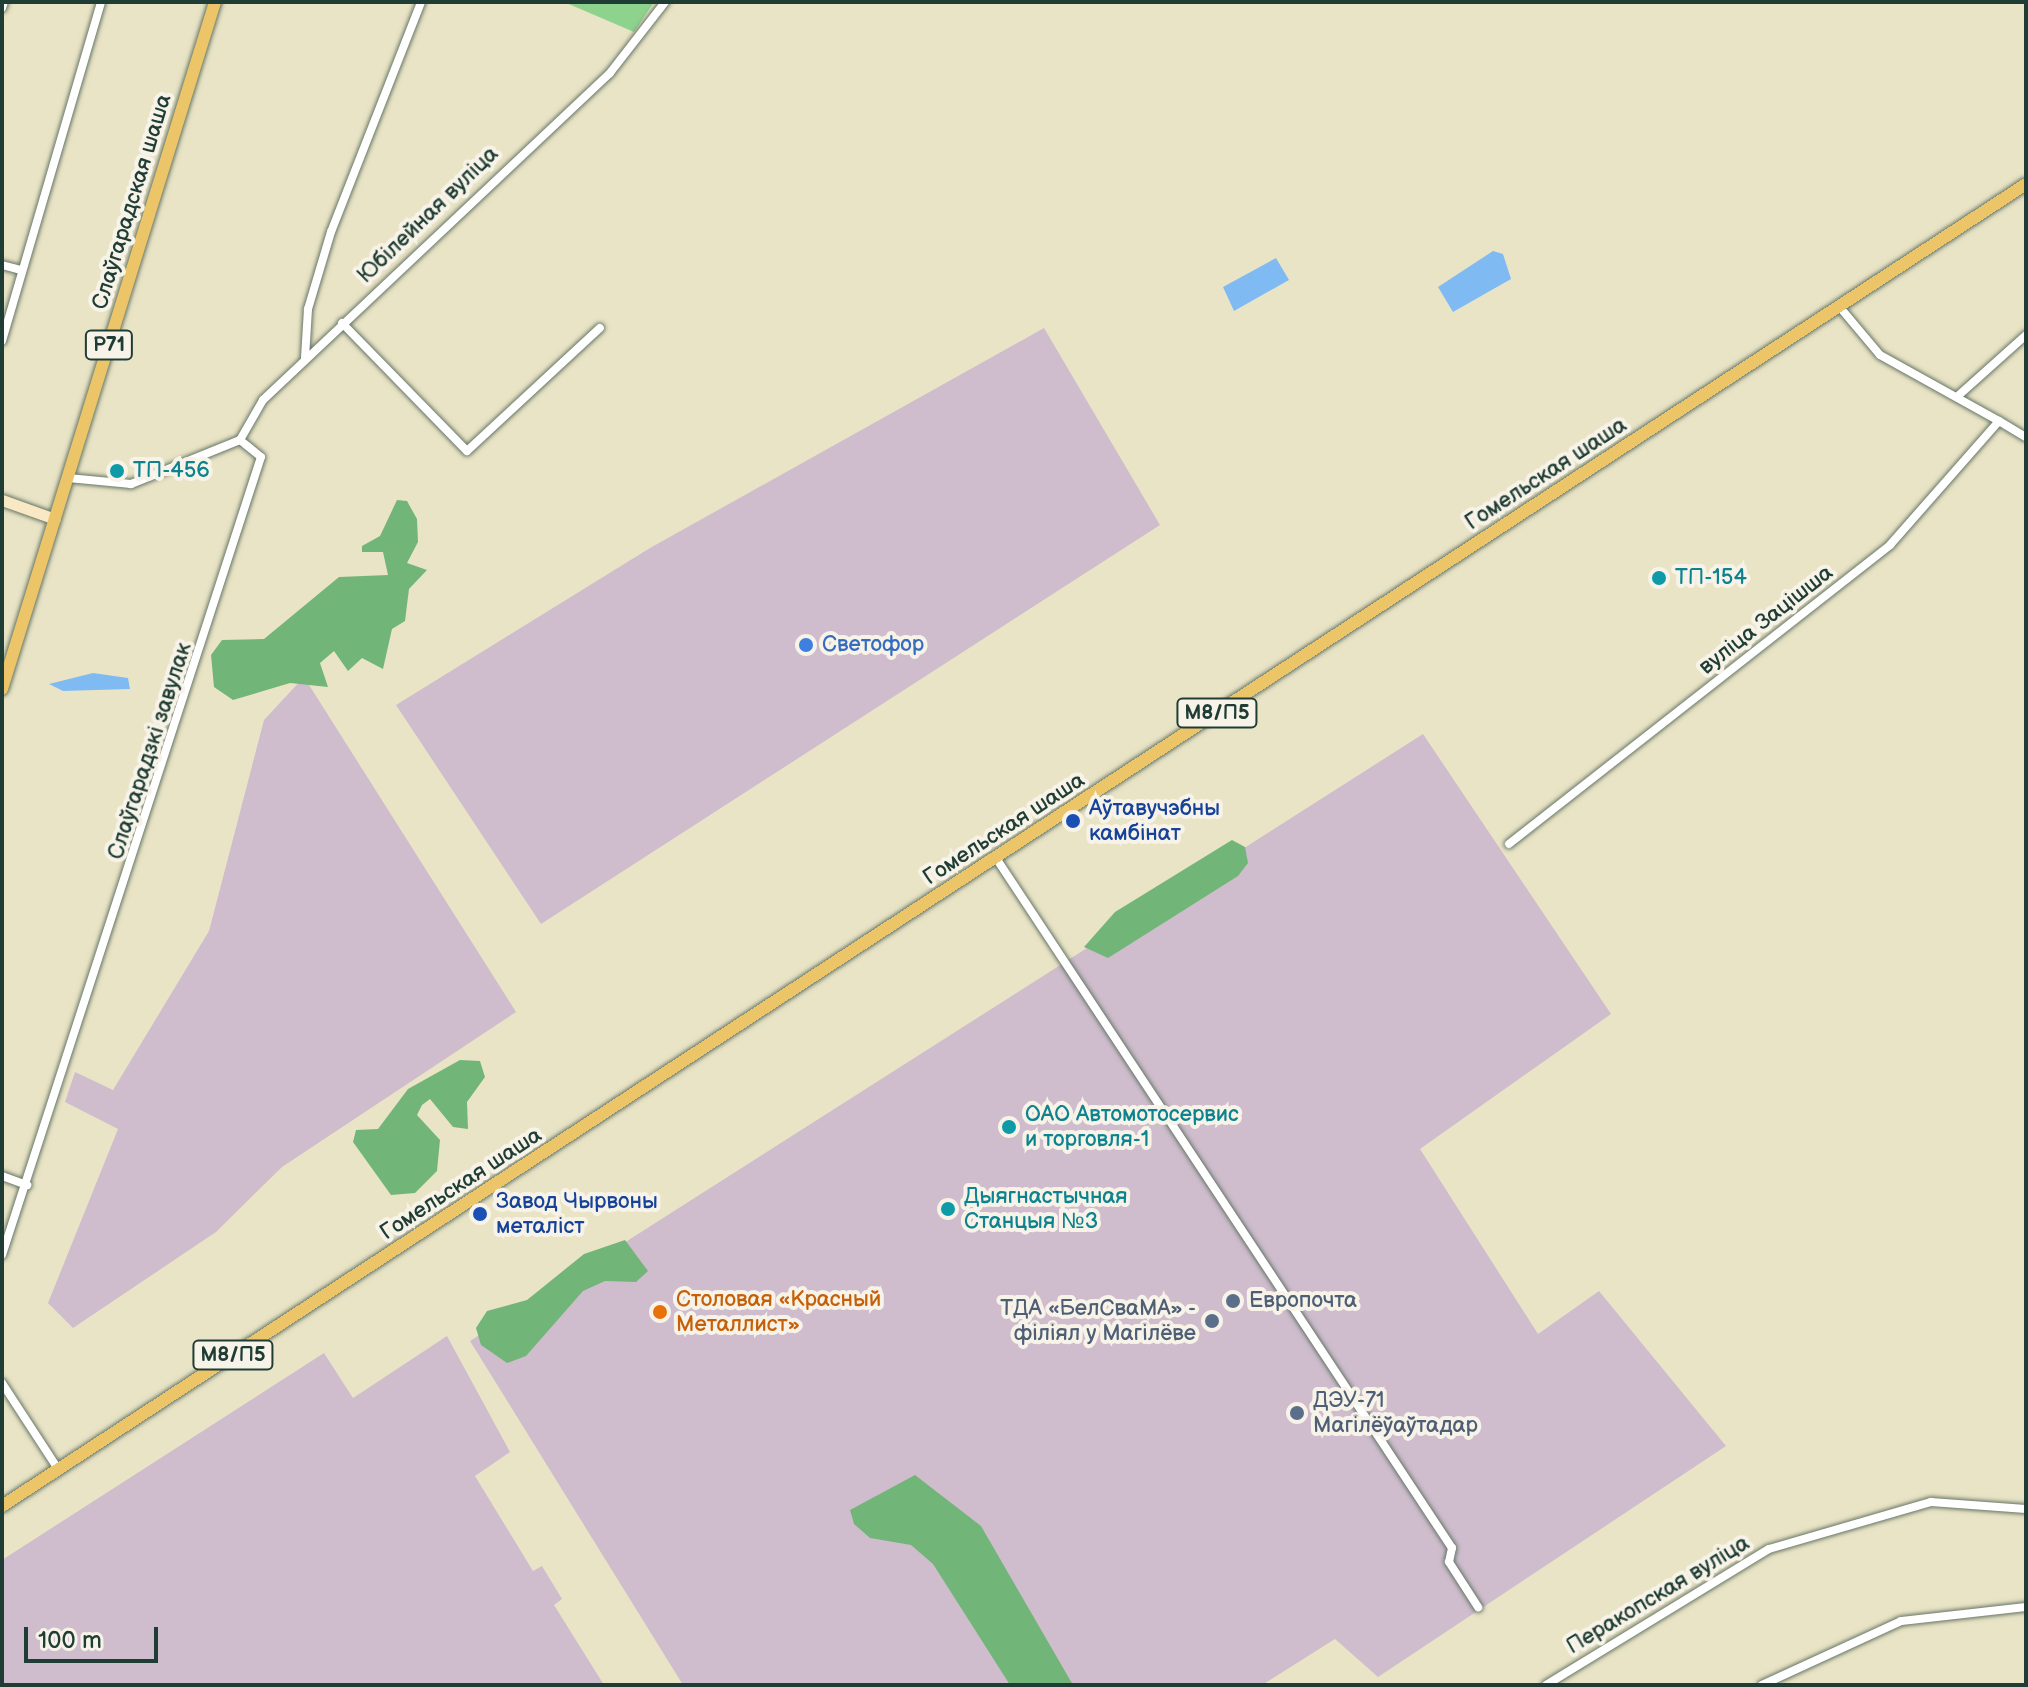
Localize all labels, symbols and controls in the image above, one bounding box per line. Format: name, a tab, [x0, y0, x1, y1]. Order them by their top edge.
street label: Слаўгарадская шаша	[87, 91, 177, 313]
street label: Юбілейная вуліца	[352, 141, 504, 289]
road number: Р71	[83, 329, 135, 361]
street label: Гомельская шаша	[1460, 412, 1632, 536]
place label: ТП-456	[133, 458, 210, 484]
marker: ТП-456	[108, 462, 126, 480]
street label: вуліца Зацішша	[1694, 560, 1838, 680]
place label: ТП-154	[1675, 565, 1747, 591]
marker: ТП-154	[1650, 569, 1668, 587]
place label: Светофор	[822, 632, 924, 658]
marker: Светофор	[797, 636, 815, 654]
street label: Слаўгарадзкі завулак	[102, 639, 198, 863]
road number: М8/П5	[1175, 697, 1259, 729]
street label: Гомельская шаша	[918, 767, 1090, 891]
place label: Аўтавучэбны камбінат	[1089, 795, 1220, 846]
marker: Аўтавучэбны камбінат	[1064, 812, 1082, 830]
place label: ОАО Автомотосервис и торговля-1	[1025, 1101, 1239, 1152]
marker: ОАО Автомотосервис и торговля-1	[1000, 1118, 1018, 1136]
street label: Гомельская шаша	[375, 1122, 547, 1246]
place label: Дыягнастычная Станцыя №3	[964, 1183, 1128, 1234]
place label: Завод Чырвоны металіст	[496, 1188, 658, 1240]
marker: Дыягнастычная Станцыя №3	[939, 1200, 957, 1218]
marker: Завод Чырвоны металіст	[471, 1205, 489, 1223]
place label: Столовая «Красный Металлист»	[676, 1286, 881, 1338]
place label: Европочта	[1249, 1288, 1357, 1314]
marker: Европочта	[1224, 1292, 1242, 1310]
place label: ТДА «БелСваМА» - філіял у Магілёве	[999, 1295, 1196, 1346]
marker: Столовая «Красный Металлист»	[651, 1303, 669, 1321]
marker: ТДА «БелСваМА» - філіял у Магілёве	[1203, 1312, 1221, 1330]
road number: М8/П5	[191, 1339, 275, 1371]
place label: ДЭУ-71 Магілёўаўтадар	[1313, 1387, 1478, 1438]
marker: ДЭУ-71 Магілёўаўтадар	[1288, 1404, 1306, 1422]
street label: Перакопская вуліца	[1562, 1530, 1754, 1660]
scale bar	[28, 1611, 162, 1661]
text: 100 m	[38, 1626, 102, 1655]

